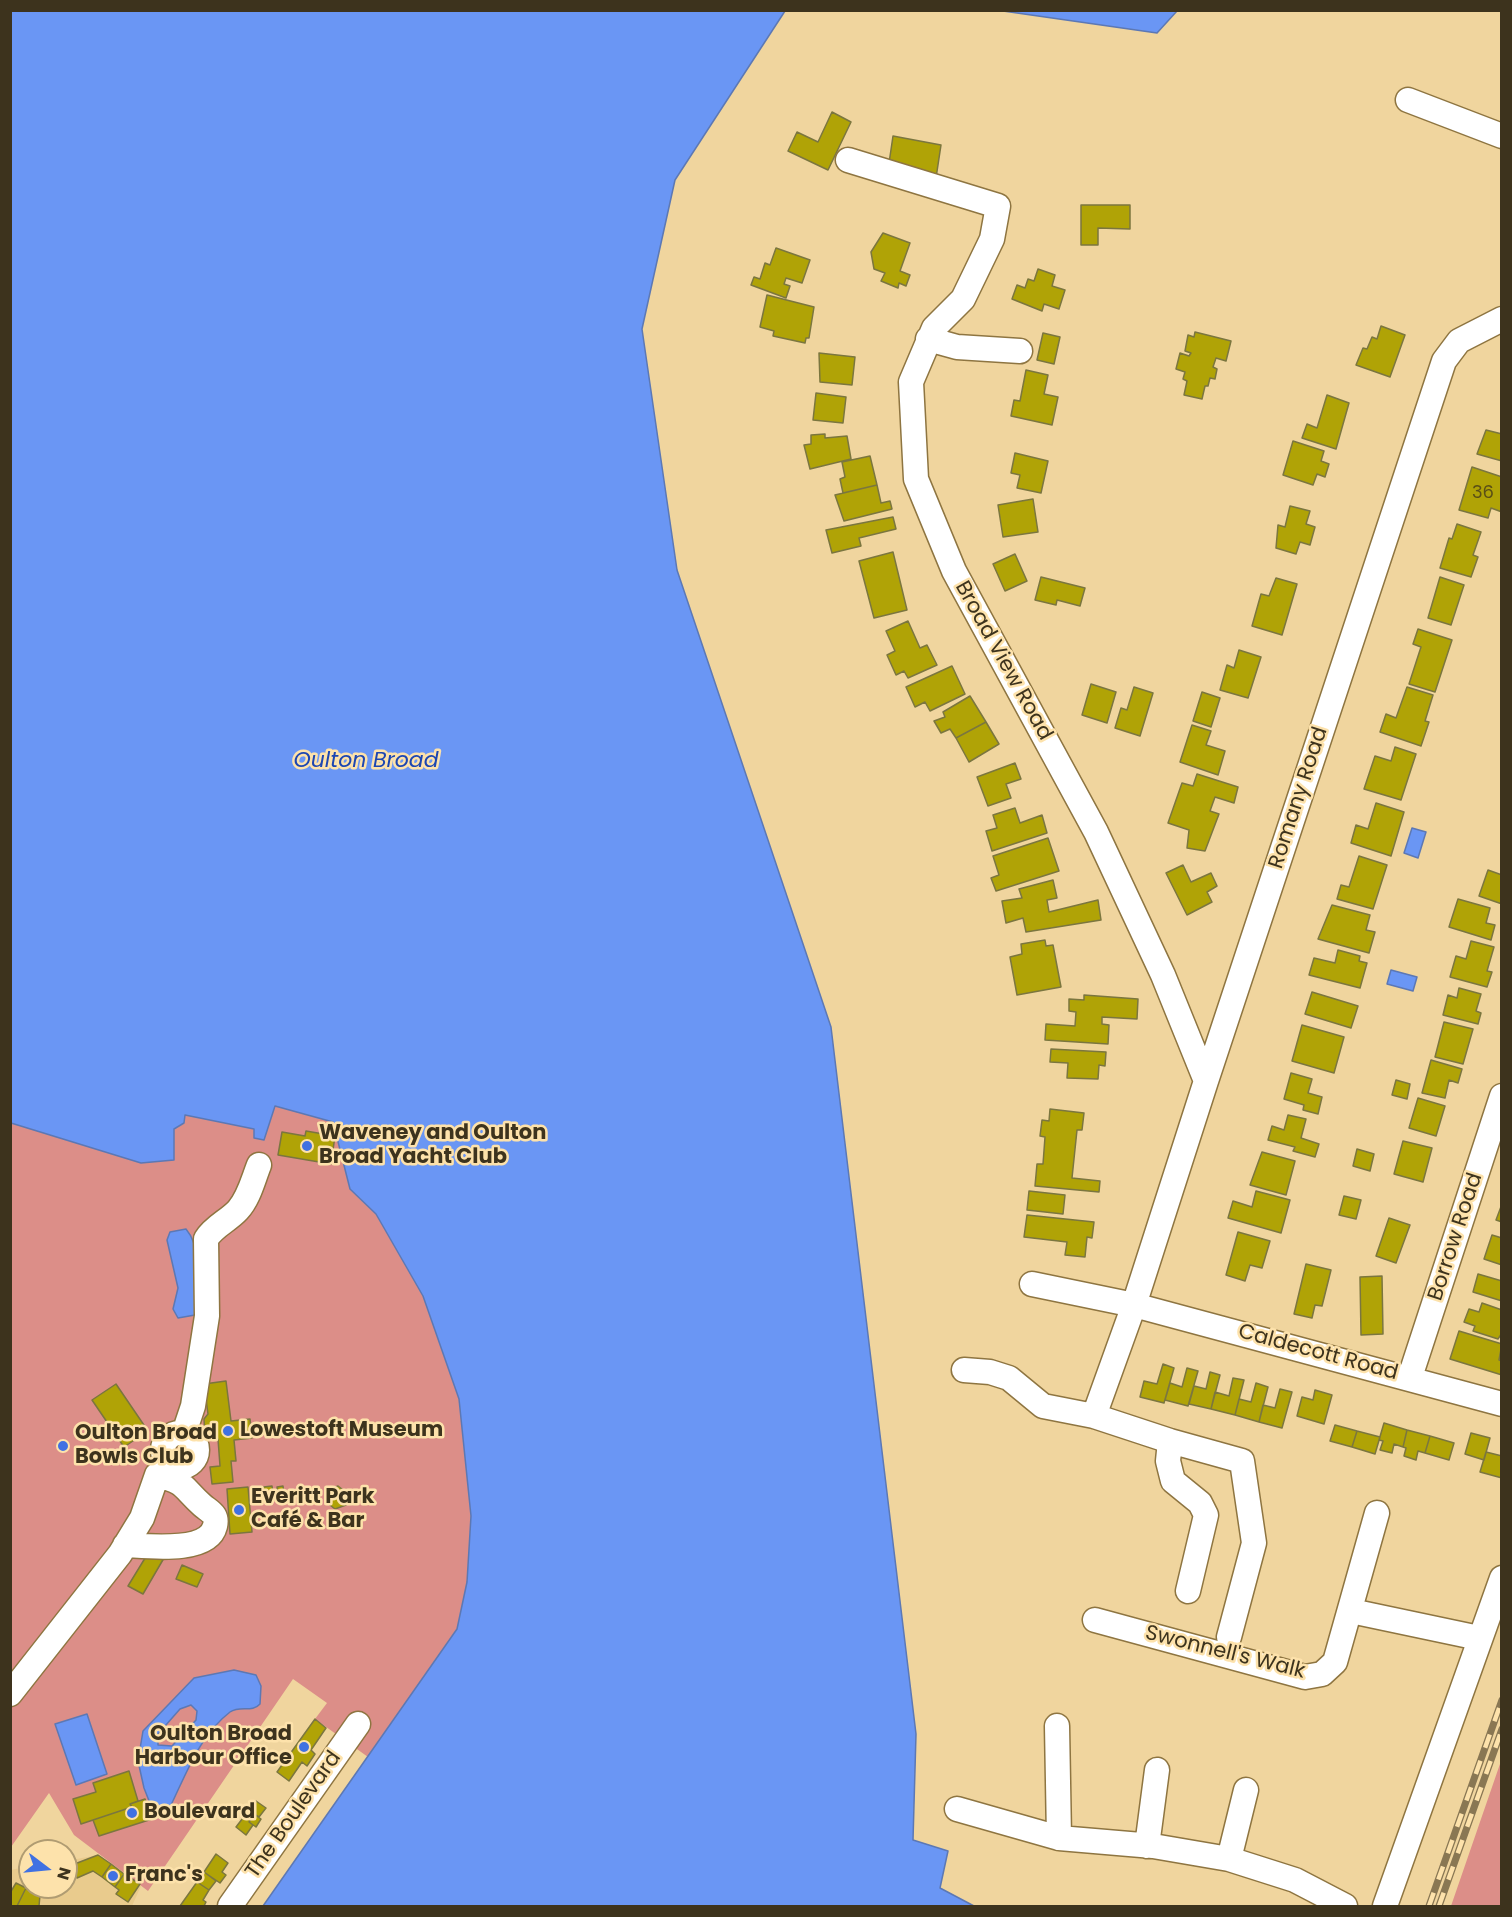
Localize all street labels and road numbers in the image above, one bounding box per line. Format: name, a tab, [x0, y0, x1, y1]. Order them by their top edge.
street label: Broad View Road	[949, 577, 1057, 745]
street label: Romany Road	[1264, 724, 1334, 872]
street label: Borrow Road	[1423, 1170, 1489, 1304]
street label: Caldecott Road	[1235, 1320, 1401, 1386]
street label: Swonnell's Walk	[1142, 1621, 1308, 1685]
street label: The Boulevard	[241, 1747, 347, 1883]

